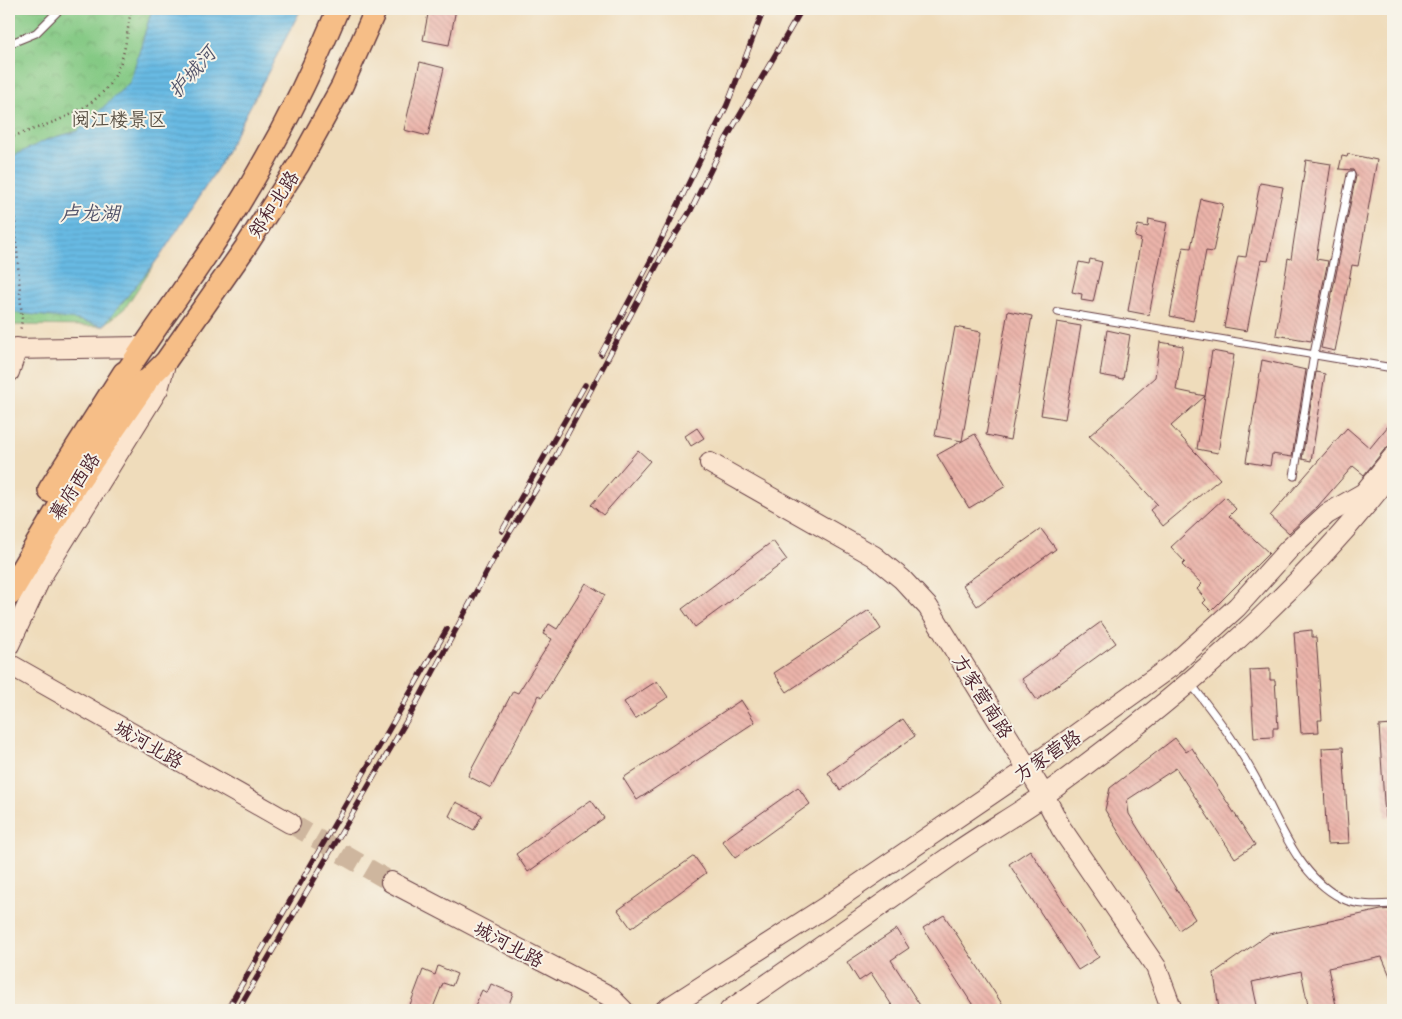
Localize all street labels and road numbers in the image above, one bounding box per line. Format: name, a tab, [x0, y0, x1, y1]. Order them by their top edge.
street label: 郑和北路	[241, 165, 305, 243]
street label: 幕府西路	[42, 447, 106, 525]
street label: 方家营南路	[947, 649, 1019, 743]
street label: 城河北路	[110, 714, 188, 774]
street label: 方家营路	[1008, 723, 1086, 787]
street label: 城河北路	[469, 915, 549, 973]

